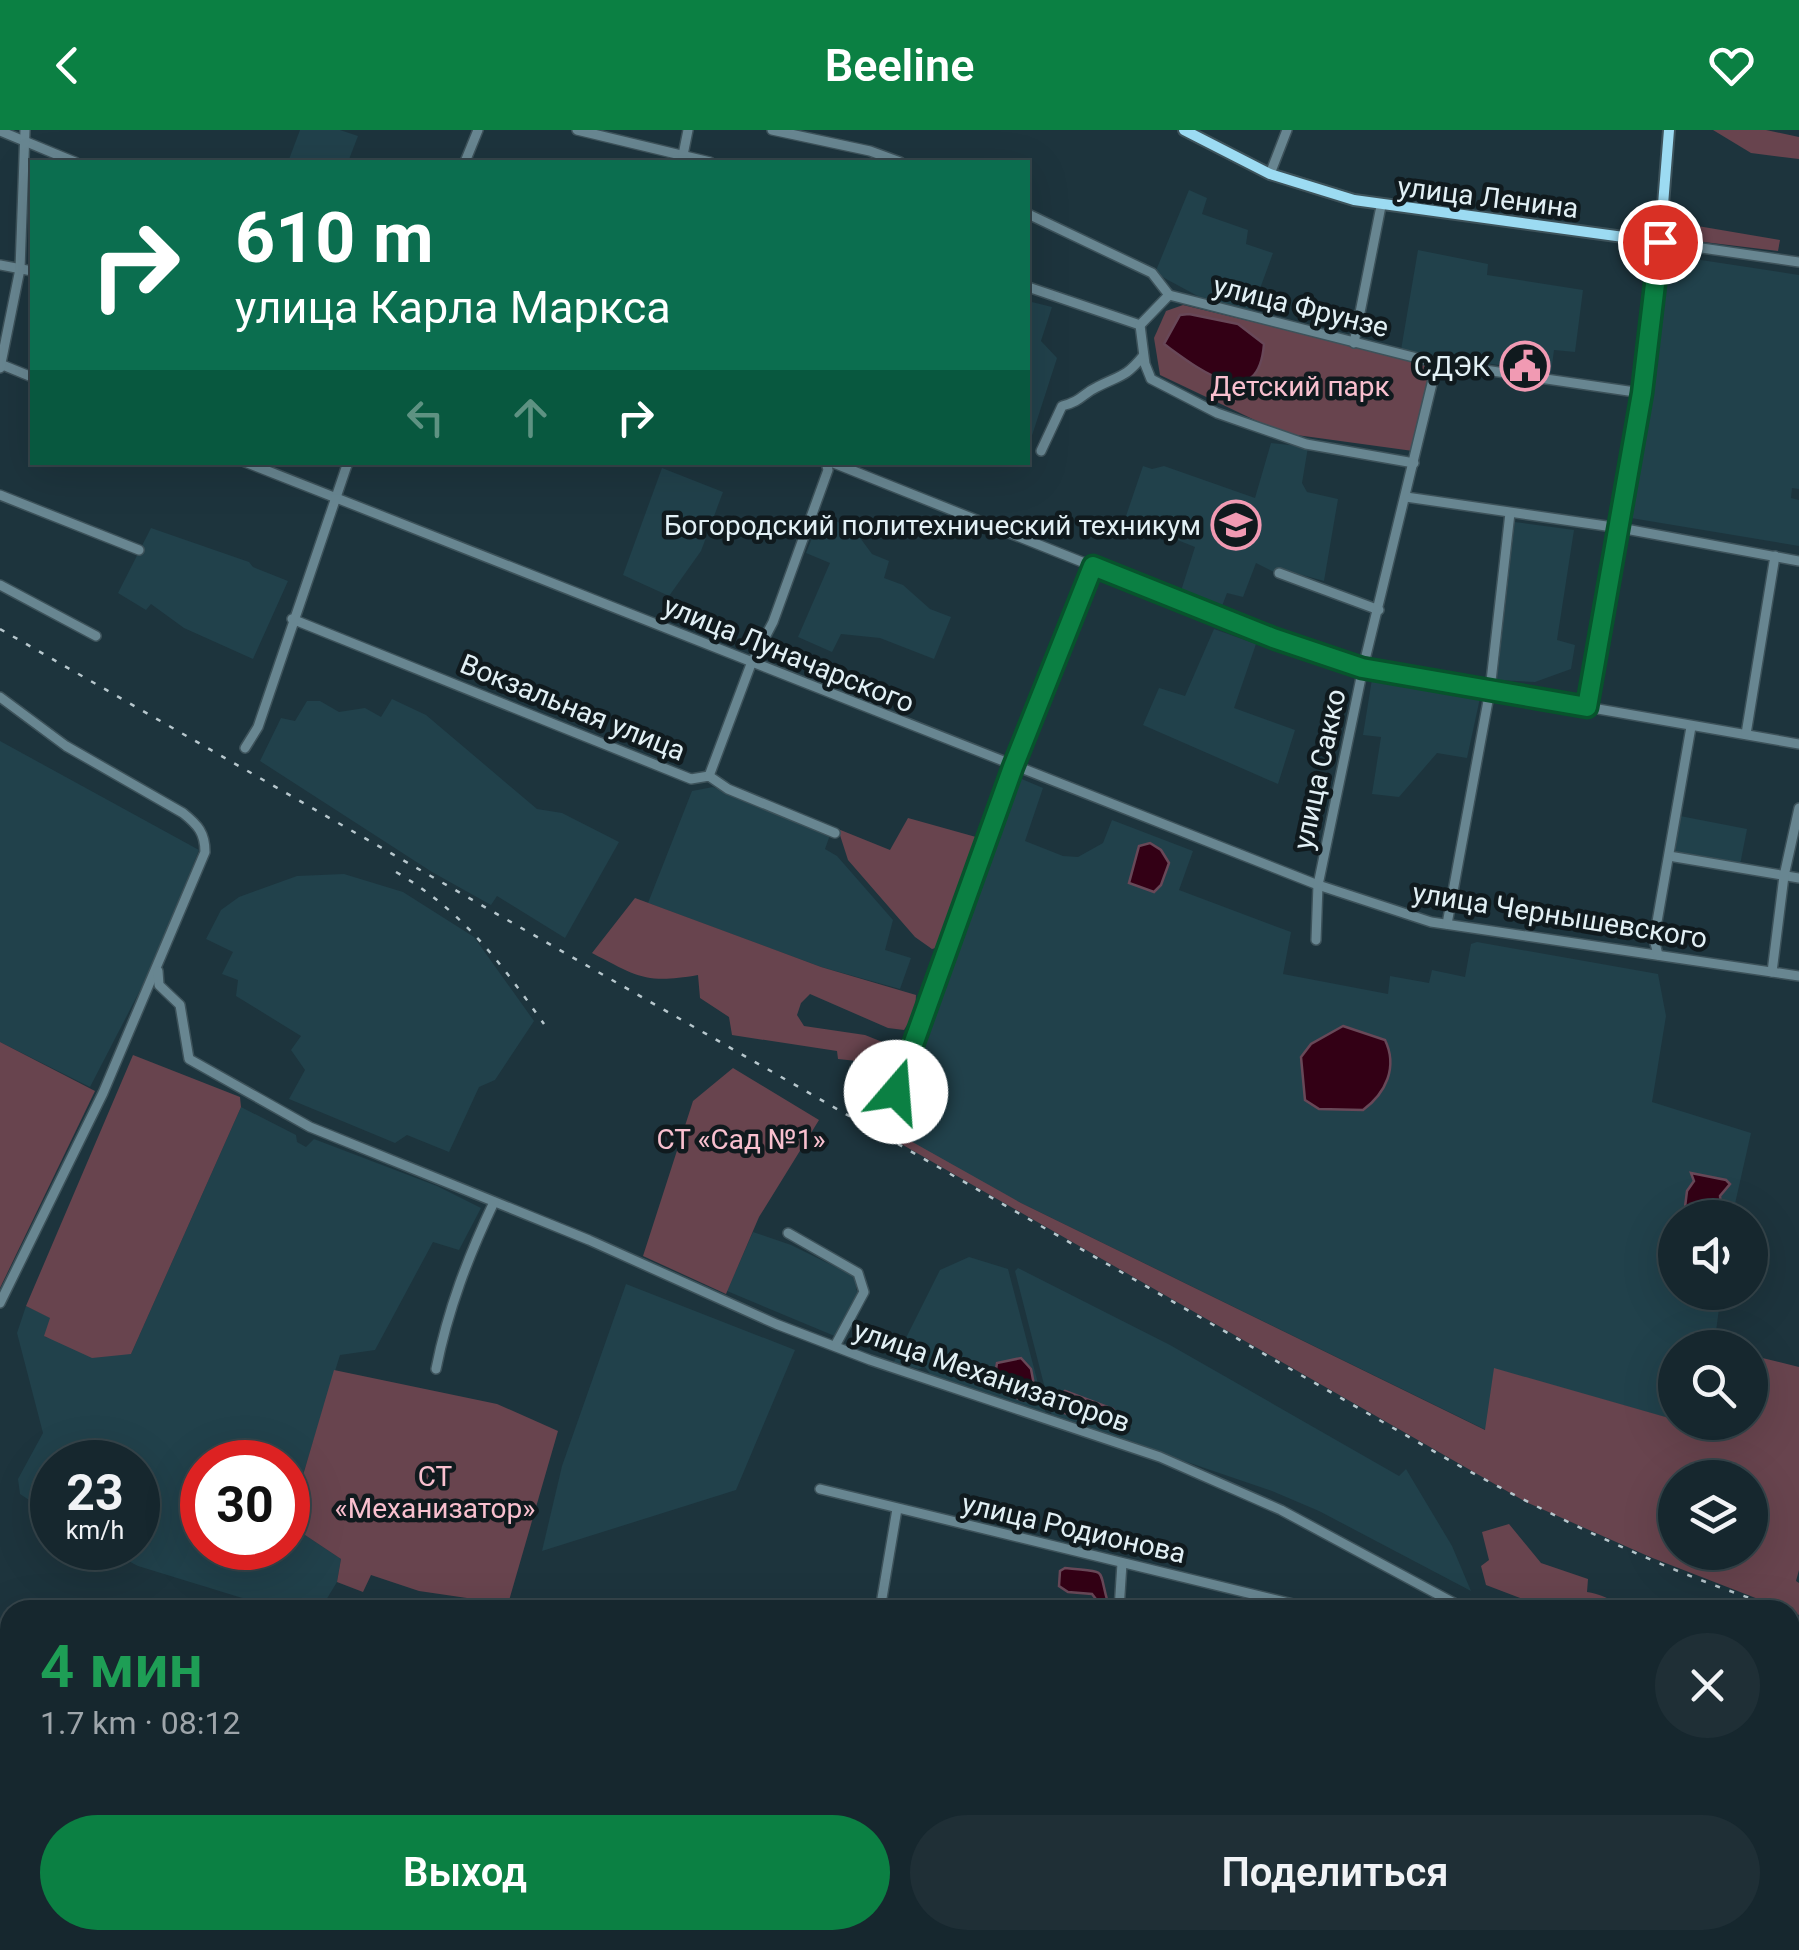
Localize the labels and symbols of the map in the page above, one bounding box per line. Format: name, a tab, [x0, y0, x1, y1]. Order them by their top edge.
street label: улица Ленина	[1396, 170, 1580, 225]
pin	[1618, 200, 1703, 285]
street label: улица Фрунзе	[1210, 269, 1392, 344]
public building icon: СДЭК	[1499, 340, 1551, 392]
place label: СДЭК	[1414, 350, 1490, 383]
park label: Детский парк	[1210, 370, 1390, 403]
school or university icon: Богородский политехнический техникум	[1210, 499, 1262, 551]
place label: Богородский политехнический техникум	[664, 509, 1201, 542]
street label: улица Луначарского	[659, 589, 919, 720]
street label: Вокзальная улица	[455, 647, 690, 768]
street label: улица Сакко	[1286, 686, 1353, 852]
street label: улица Чернышевского	[1410, 876, 1710, 955]
position arrow	[844, 1040, 948, 1144]
park label: СТ «Сад №1»	[656, 1123, 826, 1156]
street label: улица Механизаторов	[849, 1314, 1134, 1439]
speed limit sign: 30	[180, 1440, 310, 1570]
park label: СТ «Механизатор»	[335, 1460, 535, 1525]
street label: улица Родионова	[959, 1487, 1189, 1570]

